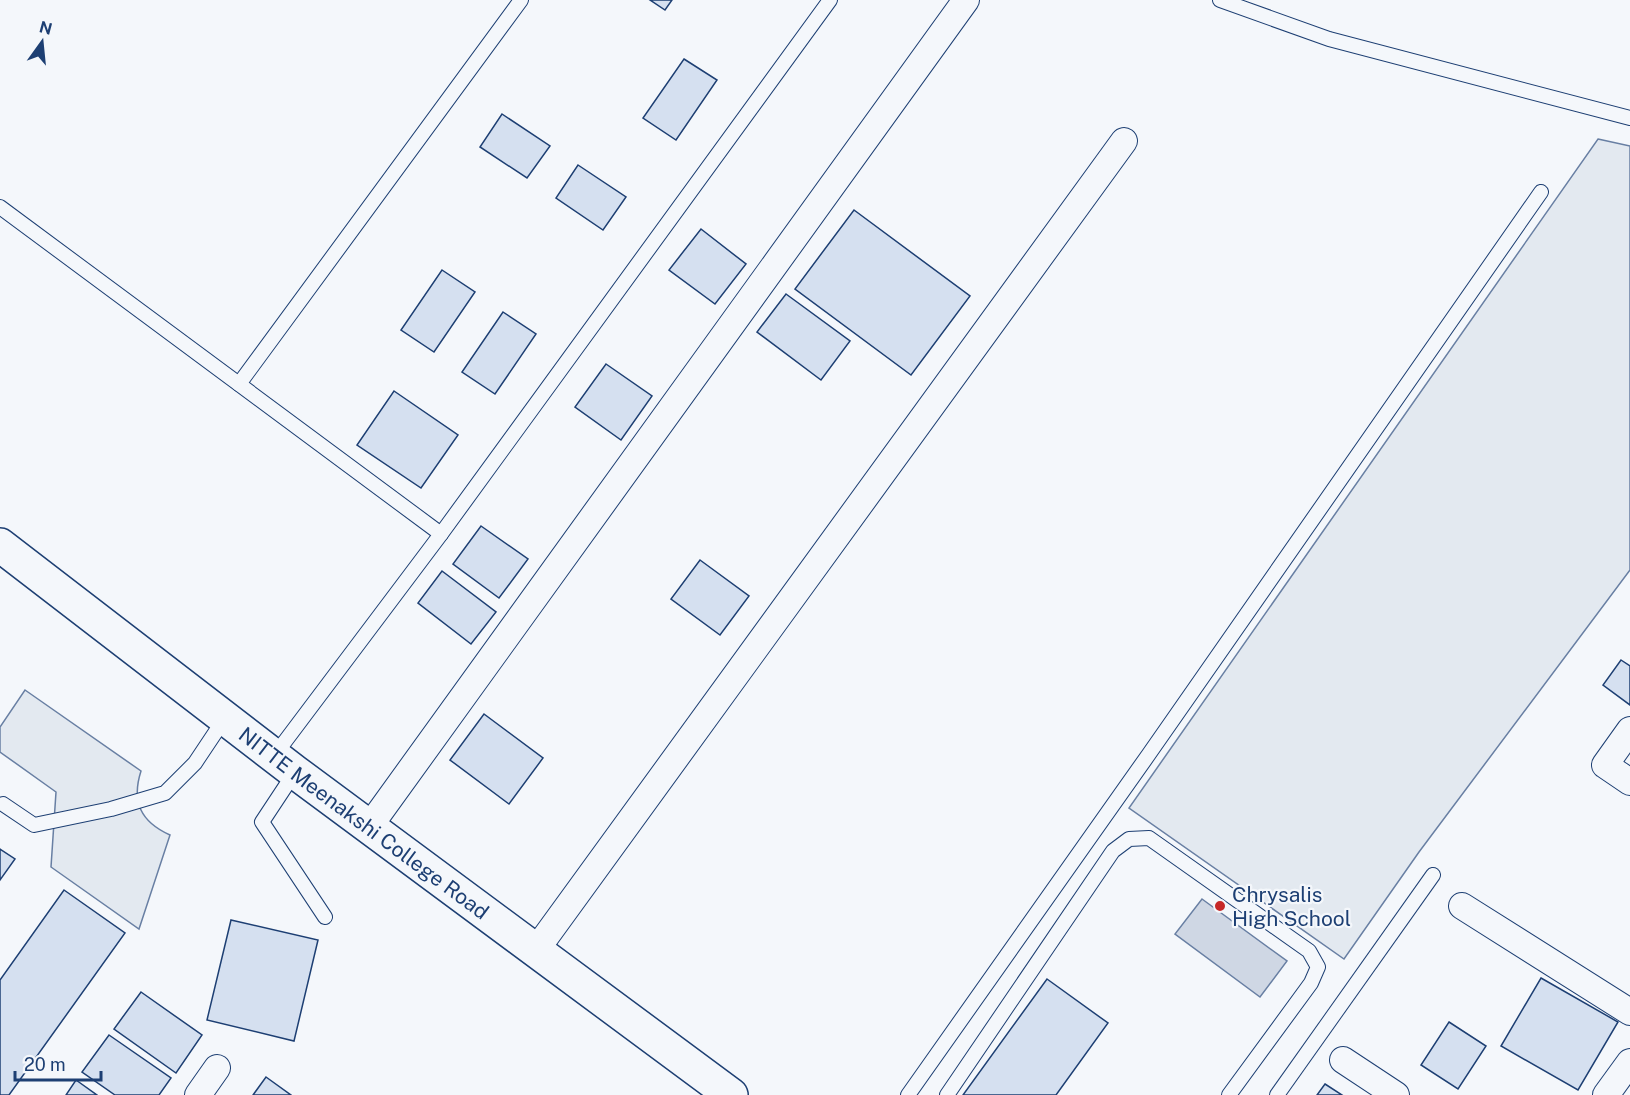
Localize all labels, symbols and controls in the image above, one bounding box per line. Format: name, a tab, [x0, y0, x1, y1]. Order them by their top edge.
north arrow	[12, 12, 72, 72]
text: N	[37, 17, 54, 39]
street label: NITTE Meenakshi College Road	[234, 721, 494, 924]
place label: Chrysalis High School	[1232, 882, 1351, 931]
marker: Chrysalis High School	[1213, 899, 1227, 913]
scale bar	[15, 1044, 100, 1082]
text: 20 m	[24, 1054, 66, 1075]

